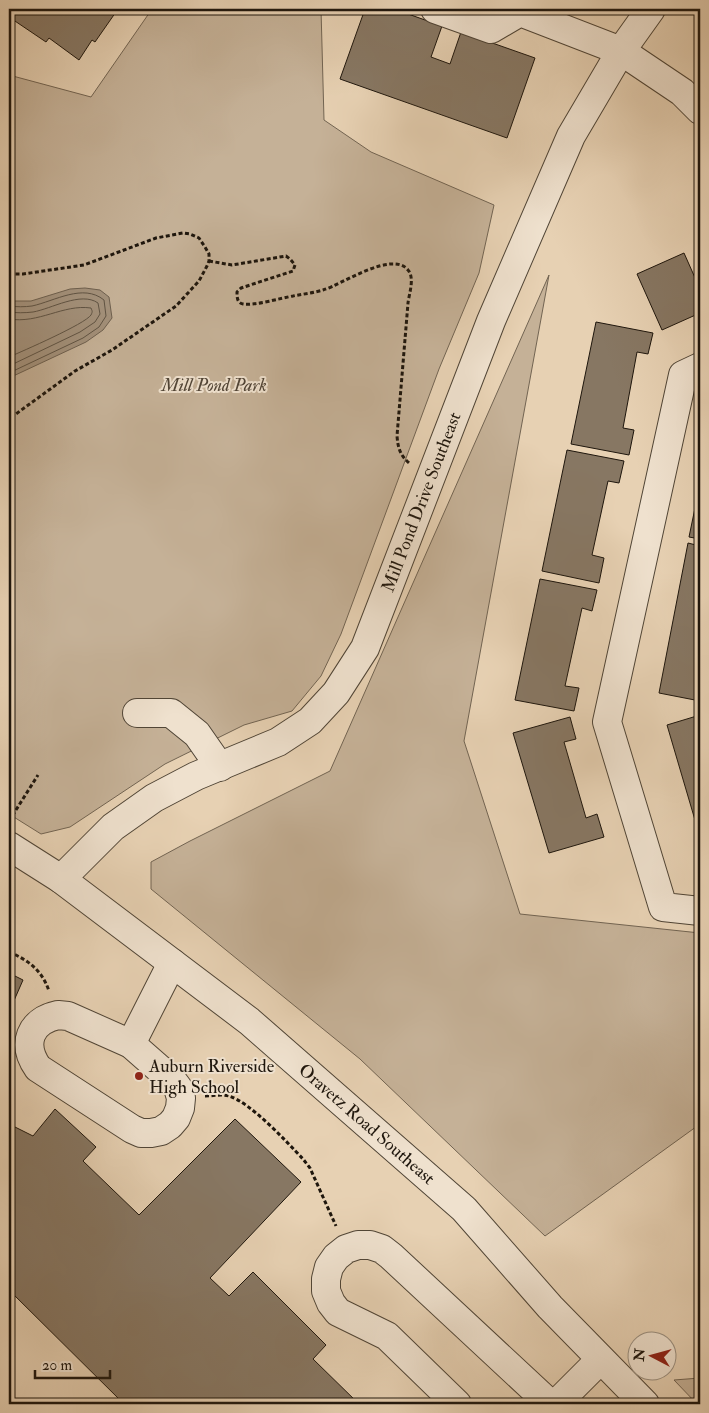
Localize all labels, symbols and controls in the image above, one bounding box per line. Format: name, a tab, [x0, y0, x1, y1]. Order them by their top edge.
park label: Mill Pond Park	[160, 374, 267, 397]
street label: Mill Pond Drive Southeast	[377, 409, 466, 595]
place label: Auburn Riverside High School	[148, 1055, 275, 1099]
street label: Oravetz Road Southeast	[294, 1059, 440, 1190]
marker: Auburn Riverside High School	[133, 1070, 145, 1082]
north arrow	[626, 1330, 676, 1380]
text: N	[630, 1347, 649, 1363]
scale bar	[35, 1348, 110, 1380]
text: 20 m	[42, 1356, 72, 1375]

